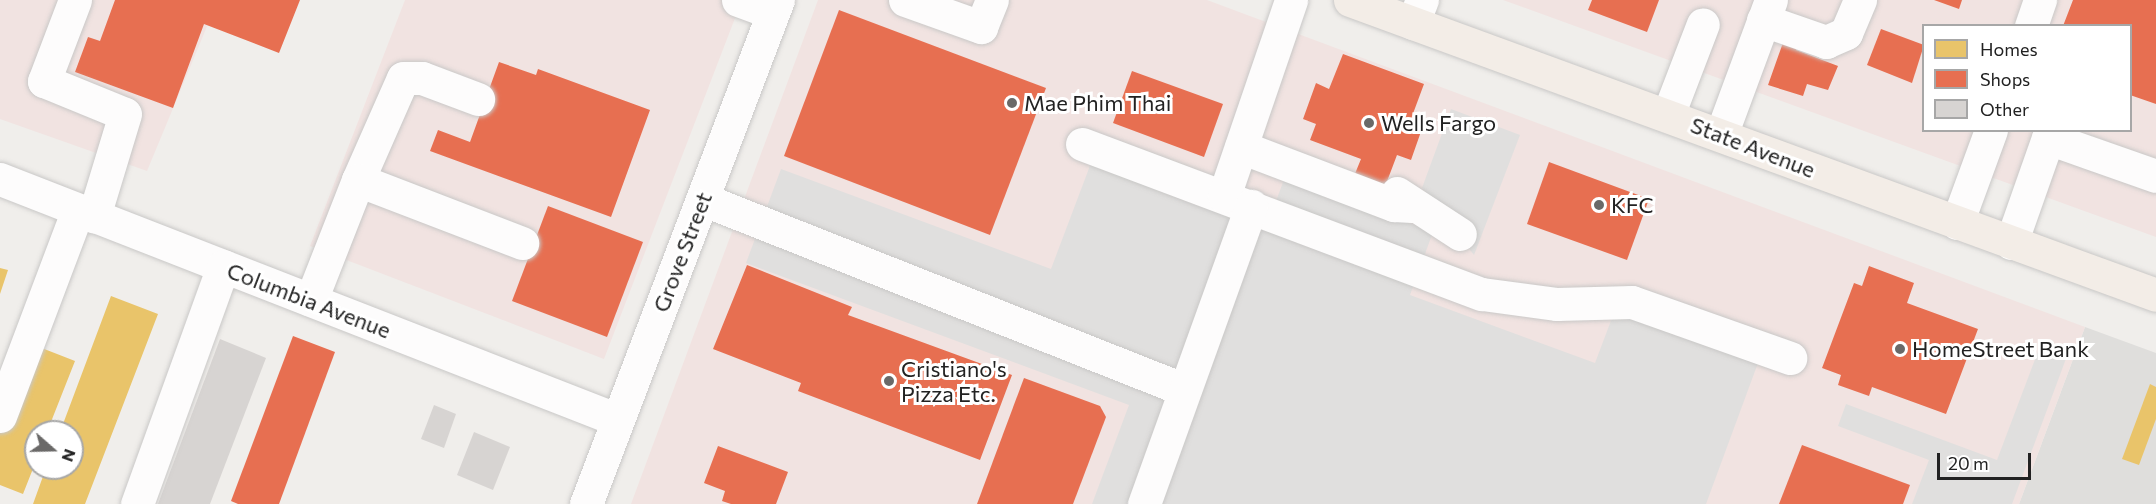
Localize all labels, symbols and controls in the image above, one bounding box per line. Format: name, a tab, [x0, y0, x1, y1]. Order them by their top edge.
legend	[1922, 24, 2132, 132]
text: Homes	[1980, 38, 2038, 60]
text: Shops	[1980, 68, 2030, 90]
place label: Mae Phim Thai	[1024, 90, 1172, 116]
marker: Mae Phim Thai	[1005, 96, 1019, 110]
text: Other	[1980, 98, 2029, 120]
place label: Wells Fargo	[1381, 110, 1496, 136]
street label: State Avenue	[1687, 111, 1819, 183]
marker: Wells Fargo	[1362, 116, 1376, 130]
street label: Grove Street	[647, 188, 717, 316]
place label: KFC	[1611, 192, 1653, 218]
marker: KFC	[1592, 198, 1606, 212]
street label: Columbia Avenue	[224, 257, 394, 343]
place label: HomeStreet Bank	[1912, 336, 2089, 362]
marker: HomeStreet Bank	[1893, 342, 1907, 356]
place label: Cristiano's Pizza Etc.	[901, 355, 1007, 406]
marker: Cristiano's Pizza Etc.	[882, 374, 896, 388]
north arrow	[24, 420, 84, 480]
scale bar	[1940, 441, 2034, 479]
text: N	[59, 447, 80, 465]
text: 20 m	[1948, 452, 1989, 474]

